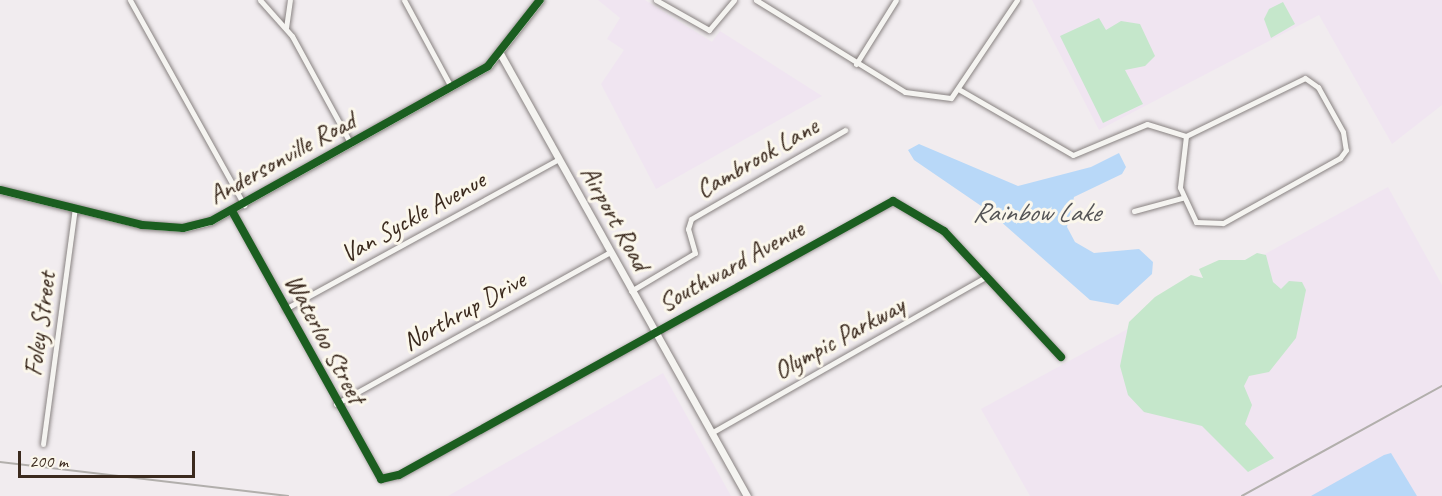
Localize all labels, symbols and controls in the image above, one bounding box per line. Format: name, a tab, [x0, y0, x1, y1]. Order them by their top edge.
street label: Andersonville Road	[203, 105, 361, 211]
street label: Cambrook Lane	[690, 111, 824, 205]
street label: Airport Road	[574, 161, 656, 275]
street label: Van Syckle Avenue	[336, 165, 490, 269]
water label: Rainbow Lake	[973, 197, 1099, 229]
street label: Southward Avenue	[653, 213, 809, 319]
street label: Northrup Drive	[397, 264, 531, 358]
street label: Waterloo Street	[278, 269, 372, 409]
street label: Foley Street	[17, 270, 63, 378]
street label: Olympic Parkway	[768, 289, 910, 387]
scale bar	[21, 439, 198, 477]
text: 200 m	[29, 450, 68, 472]

